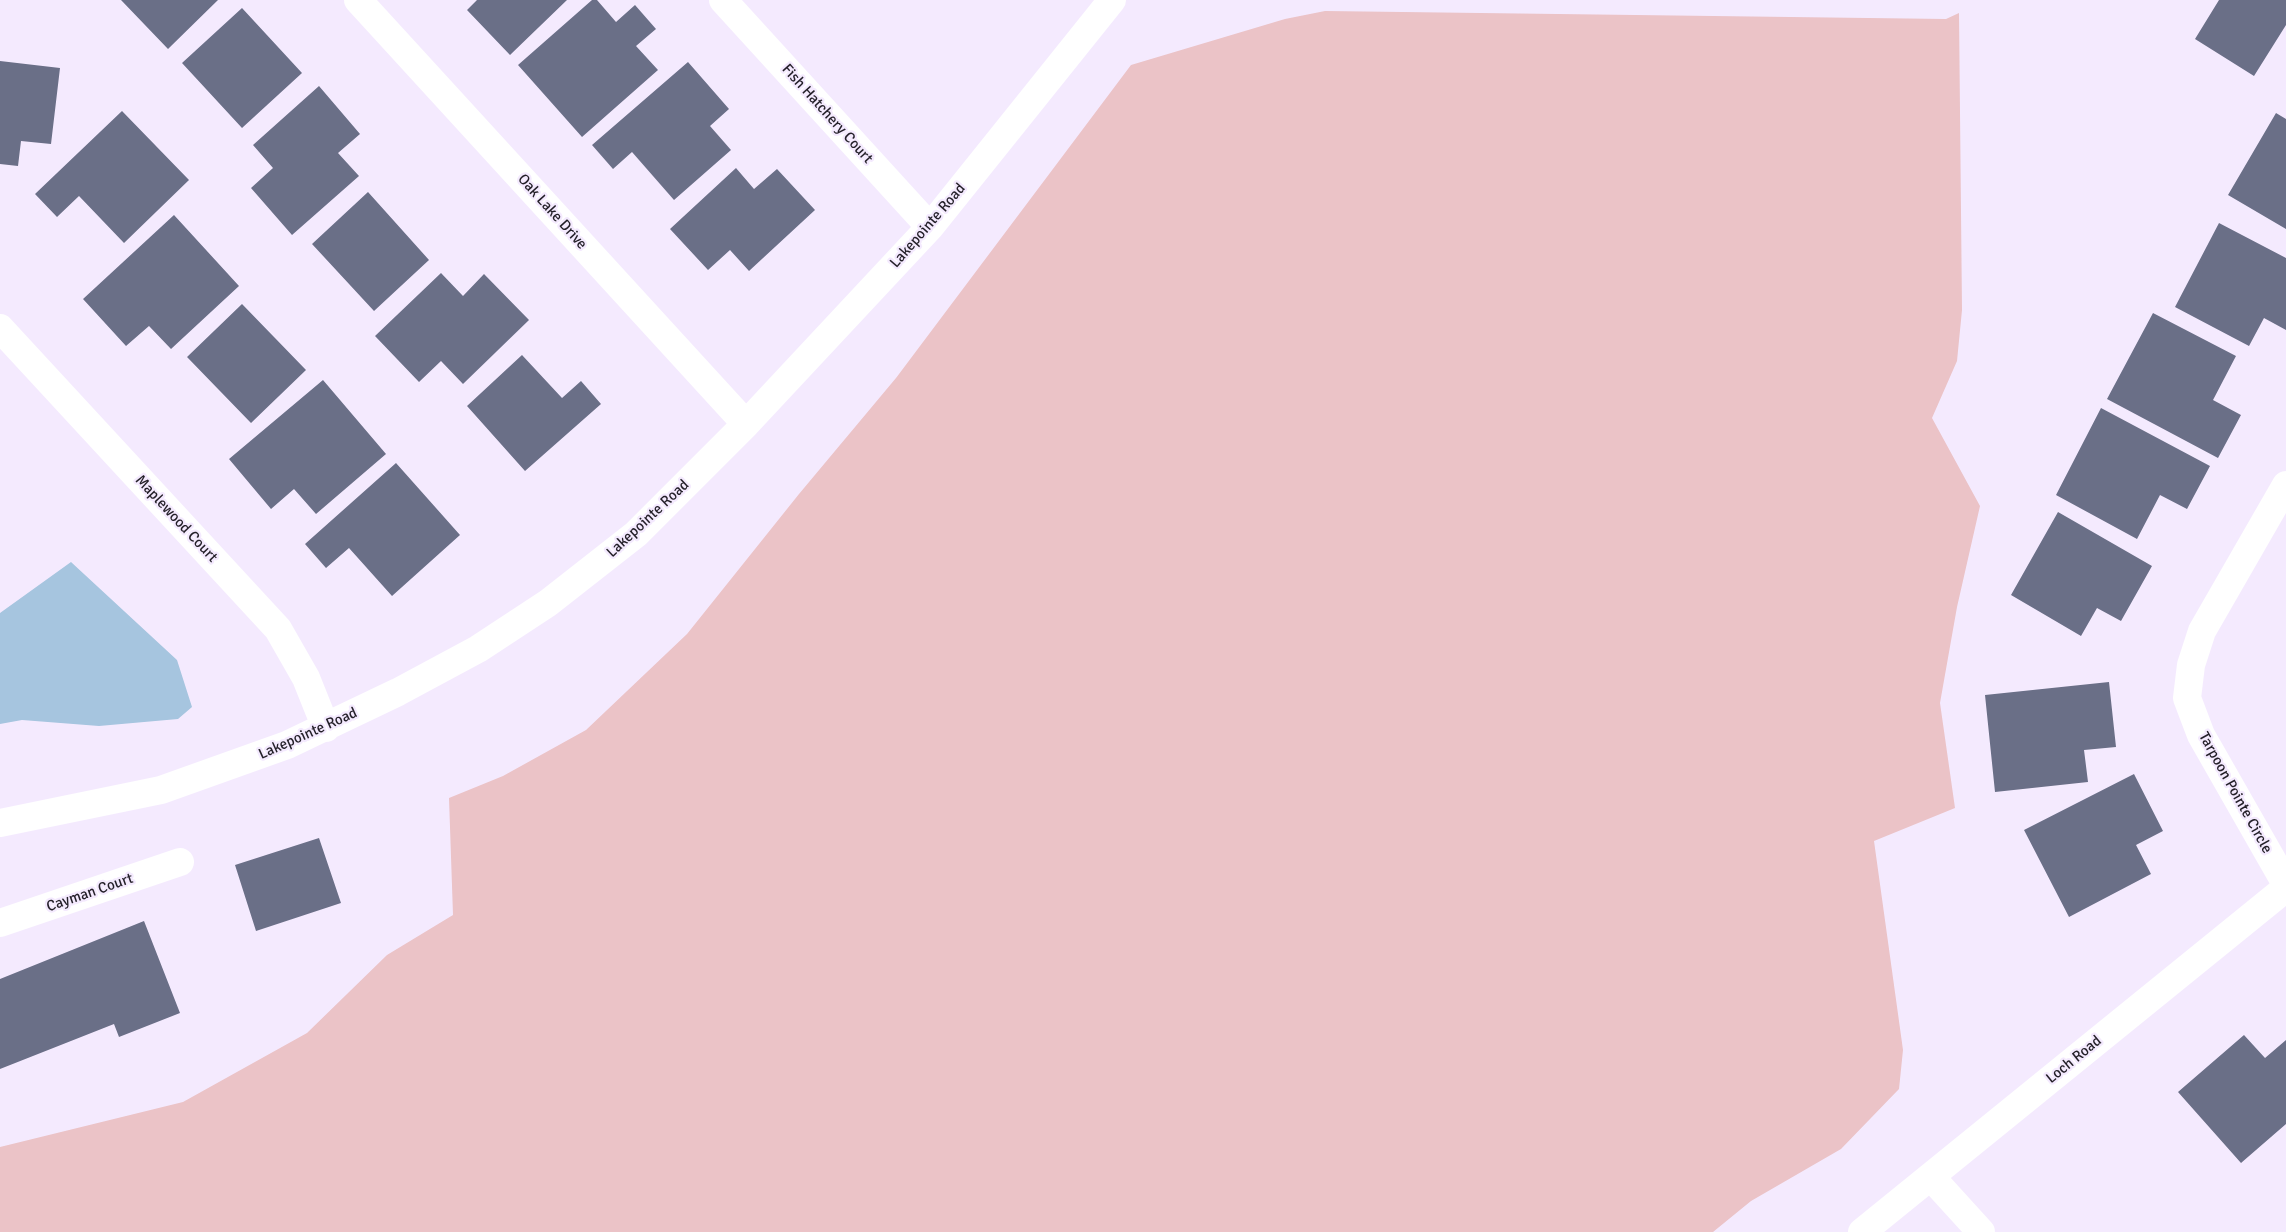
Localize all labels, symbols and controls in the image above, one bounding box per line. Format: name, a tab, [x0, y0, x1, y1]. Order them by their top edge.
street label: Fish Hatchery Court	[778, 61, 876, 167]
street label: Oak Lake Drive	[514, 171, 590, 253]
street label: Lakepointe Road	[886, 180, 970, 272]
street label: Maplewood Court	[131, 472, 221, 566]
street label: Lakepointe Road	[603, 476, 693, 562]
street label: Lakepointe Road	[256, 704, 360, 764]
street label: Tarpoon Pointe Circle	[2194, 729, 2276, 857]
street label: Cayman Court	[44, 870, 136, 916]
street label: Loch Road	[2043, 1032, 2105, 1088]

